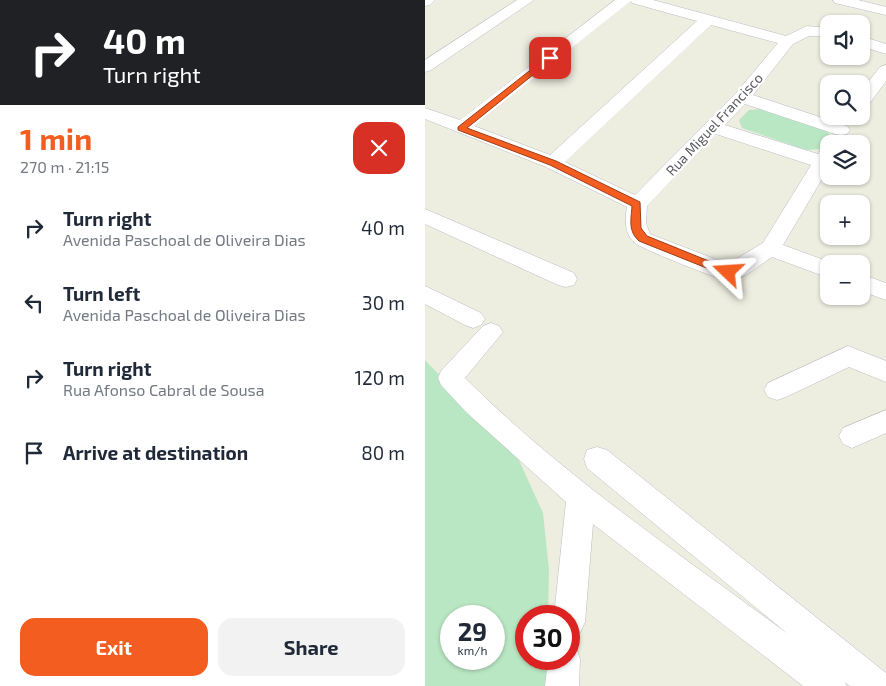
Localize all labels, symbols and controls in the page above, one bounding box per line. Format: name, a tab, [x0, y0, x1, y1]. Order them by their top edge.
map controls	[820, 15, 870, 305]
button: sound	[820, 15, 870, 65]
text: 40 m	[103, 19, 186, 61]
icon: right	[20, 20, 85, 85]
pin	[529, 37, 571, 79]
icon: arrive	[536, 44, 564, 72]
text: Turn right	[103, 61, 201, 87]
street label: Rua Miguel Francisco	[662, 69, 766, 179]
button: search	[820, 75, 870, 125]
text: 1 min	[20, 120, 92, 156]
button: close	[353, 122, 405, 174]
button: layers	[820, 135, 870, 185]
text: 270 m · 21:15	[20, 157, 109, 176]
button: +	[820, 195, 870, 245]
text: Turn right	[63, 207, 151, 230]
icon: right	[20, 214, 48, 242]
text: 40 m	[361, 216, 405, 239]
text: Avenida Paschoal de Oliveira Dias	[63, 230, 306, 249]
position arrow	[701, 245, 753, 297]
button: −	[820, 255, 870, 305]
text: Turn left	[63, 282, 140, 305]
icon: left	[20, 289, 48, 317]
text: 30 m	[362, 291, 405, 314]
text: Avenida Paschoal de Oliveira Dias	[63, 305, 306, 324]
text: Turn right	[63, 357, 151, 380]
icon: right	[20, 364, 48, 392]
text: 120 m	[354, 366, 405, 389]
text: Rua Afonso Cabral de Sousa	[63, 380, 265, 399]
icon: arrive	[20, 439, 48, 467]
text: Arrive at destination	[63, 441, 248, 464]
text: 80 m	[361, 441, 405, 464]
speed limit sign: 30	[515, 605, 580, 670]
text: 29	[458, 616, 487, 646]
button: Exit	[20, 618, 208, 676]
button: Share	[218, 618, 405, 676]
text: km/h	[458, 643, 487, 657]

